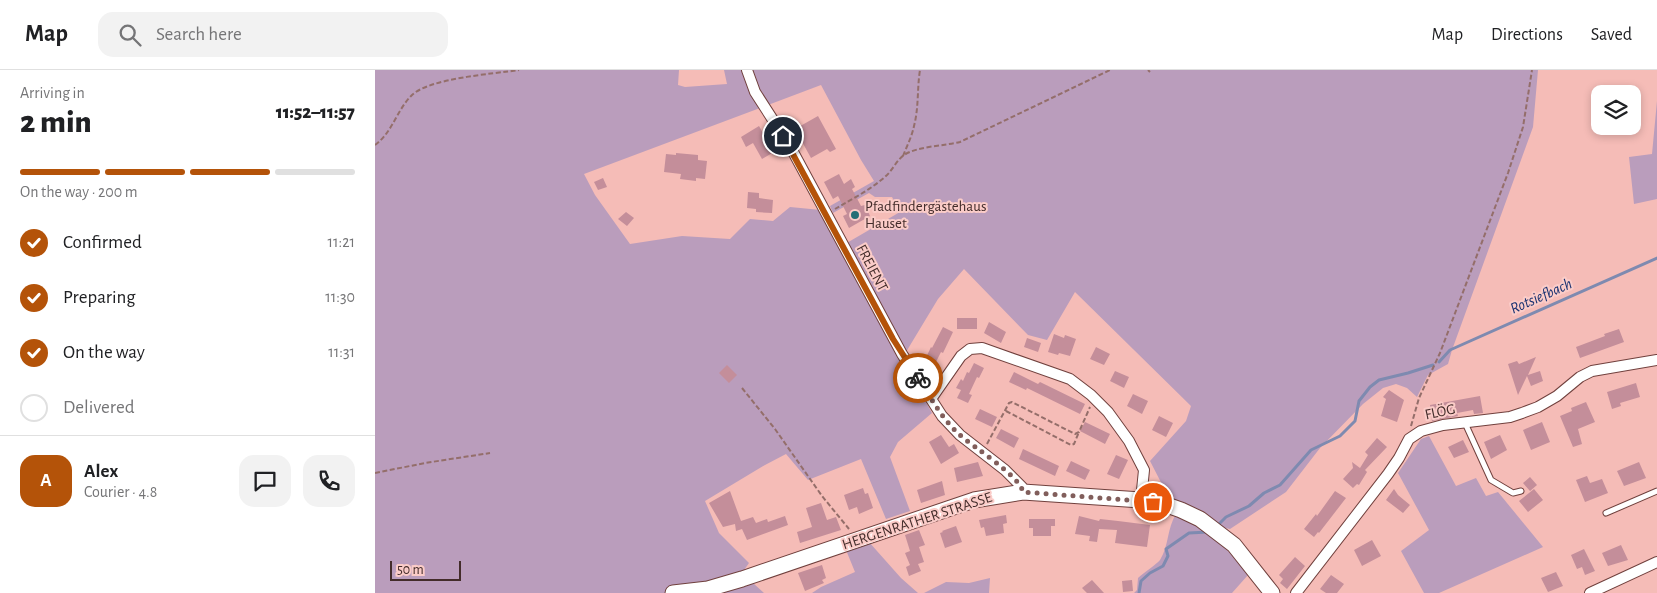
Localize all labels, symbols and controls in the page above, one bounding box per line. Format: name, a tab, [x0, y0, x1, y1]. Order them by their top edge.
search box	[98, 12, 448, 57]
icon: search	[116, 21, 144, 49]
text: Map	[25, 22, 68, 46]
text: Search here	[156, 25, 242, 44]
text: Map	[1432, 26, 1463, 44]
text: Directions	[1491, 26, 1563, 44]
text: Saved	[1591, 26, 1632, 44]
text: Arriving in	[20, 85, 85, 101]
map controls	[1591, 85, 1641, 135]
button: layers	[1591, 85, 1641, 135]
text: 11:52–11:57	[276, 103, 355, 122]
text: 2 min	[20, 106, 92, 138]
pin	[762, 115, 804, 157]
icon: home	[769, 122, 797, 150]
text: On the way · 200 m	[20, 184, 138, 200]
place label: Pfadfindergästehaus Hauset	[865, 199, 987, 231]
marker: Pfadfindergästehaus Hauset	[849, 209, 861, 221]
icon: check	[20, 229, 48, 257]
text: Confirmed	[63, 233, 142, 252]
text: 11:21	[328, 234, 355, 250]
street label: FREIENT	[853, 242, 891, 294]
water label: Rotsiefbach	[1508, 275, 1574, 317]
icon: check	[20, 284, 48, 312]
text: Preparing	[63, 288, 136, 307]
text: 11:30	[325, 289, 355, 305]
icon: check	[20, 339, 48, 367]
text: On the way	[63, 343, 145, 362]
text: 11:31	[328, 344, 355, 360]
courier	[893, 353, 943, 403]
icon: bike	[904, 364, 932, 392]
text: Delivered	[63, 398, 135, 417]
street label: FLÖG	[1423, 400, 1457, 423]
button: chat	[239, 455, 291, 507]
button: phone	[303, 455, 355, 507]
text: Alex	[84, 462, 118, 481]
text: A	[40, 471, 52, 490]
pin	[1132, 481, 1174, 523]
text: Courier · 4.8	[84, 484, 157, 500]
icon: bag	[1139, 488, 1167, 516]
street label: HERGENRATHER STRASSE	[840, 490, 994, 552]
scale bar	[390, 558, 461, 581]
text: 50 m	[397, 563, 424, 577]

